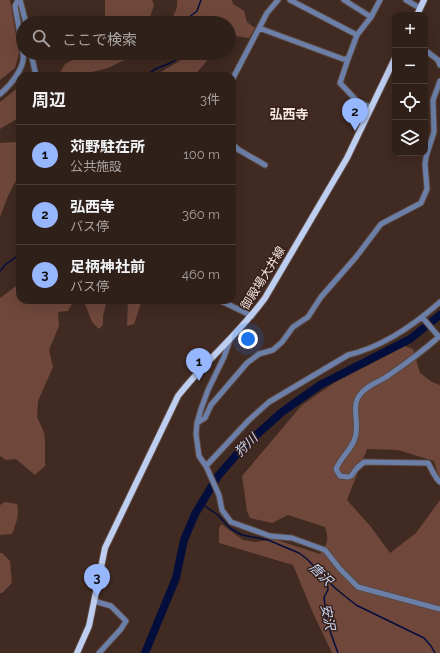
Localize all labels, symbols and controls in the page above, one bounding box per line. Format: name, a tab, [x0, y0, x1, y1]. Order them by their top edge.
map controls	[392, 12, 428, 156]
button: +	[392, 12, 428, 48]
search box	[16, 16, 236, 60]
icon: search	[30, 27, 52, 49]
text: ここで検索	[62, 31, 137, 49]
button: −	[392, 48, 428, 84]
button: locate	[392, 84, 428, 120]
text: 周辺	[32, 90, 66, 110]
text: 3件	[200, 92, 220, 107]
pin: 2	[342, 98, 368, 131]
district label: 弘西寺	[269, 107, 309, 122]
button: layers	[392, 120, 428, 156]
text: 苅野駐在所	[70, 138, 145, 156]
text: 1	[42, 147, 48, 162]
text: 100 m	[183, 147, 220, 162]
text: 公共施設	[70, 159, 122, 174]
text: 弘西寺	[70, 198, 115, 216]
text: 2	[41, 207, 49, 222]
text: 360 m	[182, 207, 220, 222]
text: バス停	[70, 219, 109, 234]
street label: 御殿場大井線	[238, 244, 288, 312]
text: 足柄神社前	[70, 258, 145, 276]
text: 3	[41, 267, 49, 282]
text: 460 m	[182, 267, 220, 282]
text: バス停	[70, 279, 109, 294]
your location	[238, 329, 258, 349]
pin: 1	[186, 348, 212, 381]
water label: 狩川	[231, 429, 262, 460]
water label: 唐沢	[306, 560, 337, 590]
pin: 3	[84, 564, 110, 597]
water label: 安沢	[318, 603, 338, 633]

